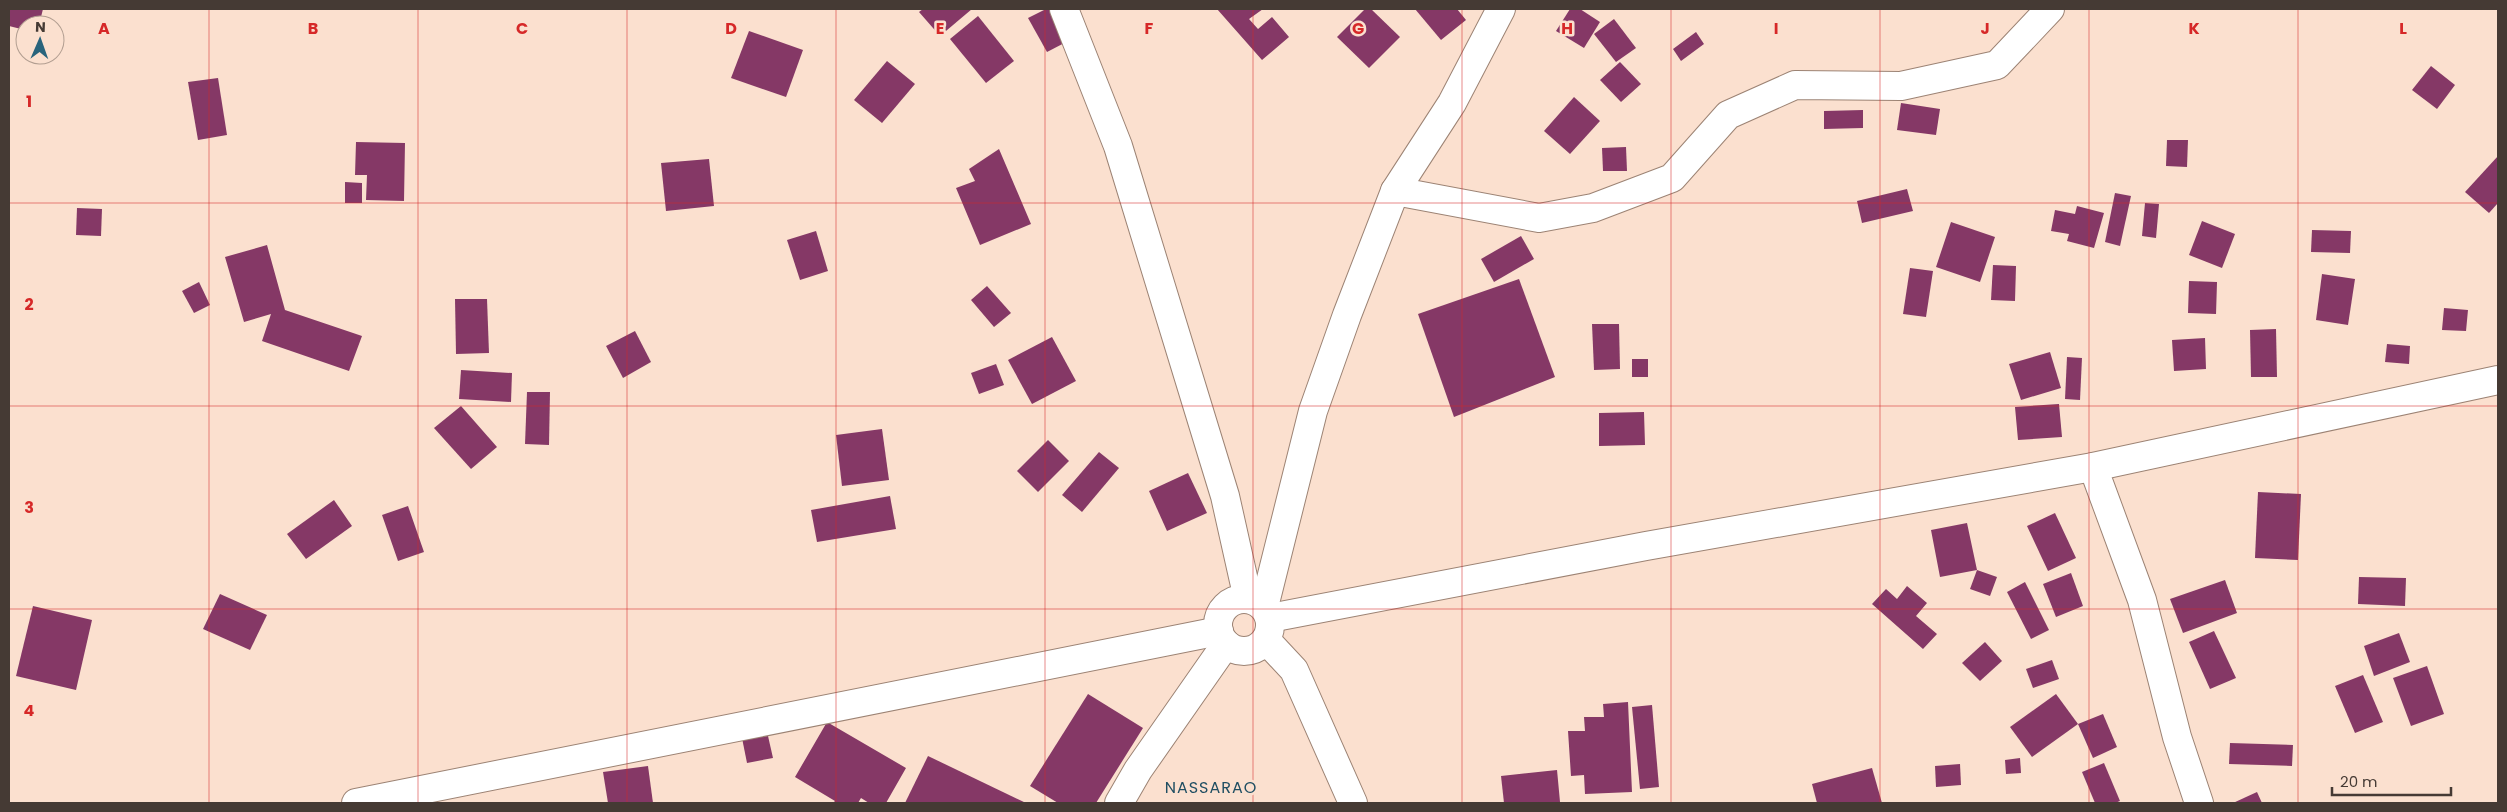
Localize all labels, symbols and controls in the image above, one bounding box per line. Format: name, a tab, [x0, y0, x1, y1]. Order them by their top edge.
north arrow	[15, 15, 65, 65]
text: N	[35, 17, 46, 37]
text: A	[98, 17, 110, 40]
text: B	[308, 17, 318, 40]
text: C	[516, 17, 528, 40]
text: D	[725, 17, 737, 40]
text: E	[936, 17, 944, 40]
text: F	[1145, 17, 1154, 40]
text: G	[1352, 17, 1364, 40]
text: H	[1561, 17, 1573, 40]
text: I	[1774, 17, 1778, 40]
text: J	[1980, 17, 1990, 40]
text: K	[2188, 17, 2200, 40]
text: L	[2399, 17, 2407, 40]
text: 1	[26, 90, 32, 113]
text: 2	[24, 293, 34, 316]
text: 3	[24, 496, 34, 519]
text: 4	[24, 699, 35, 722]
scale bar	[2332, 764, 2451, 796]
text: 20 m	[2340, 771, 2378, 792]
district label: NASSARAO	[1165, 776, 1257, 799]

